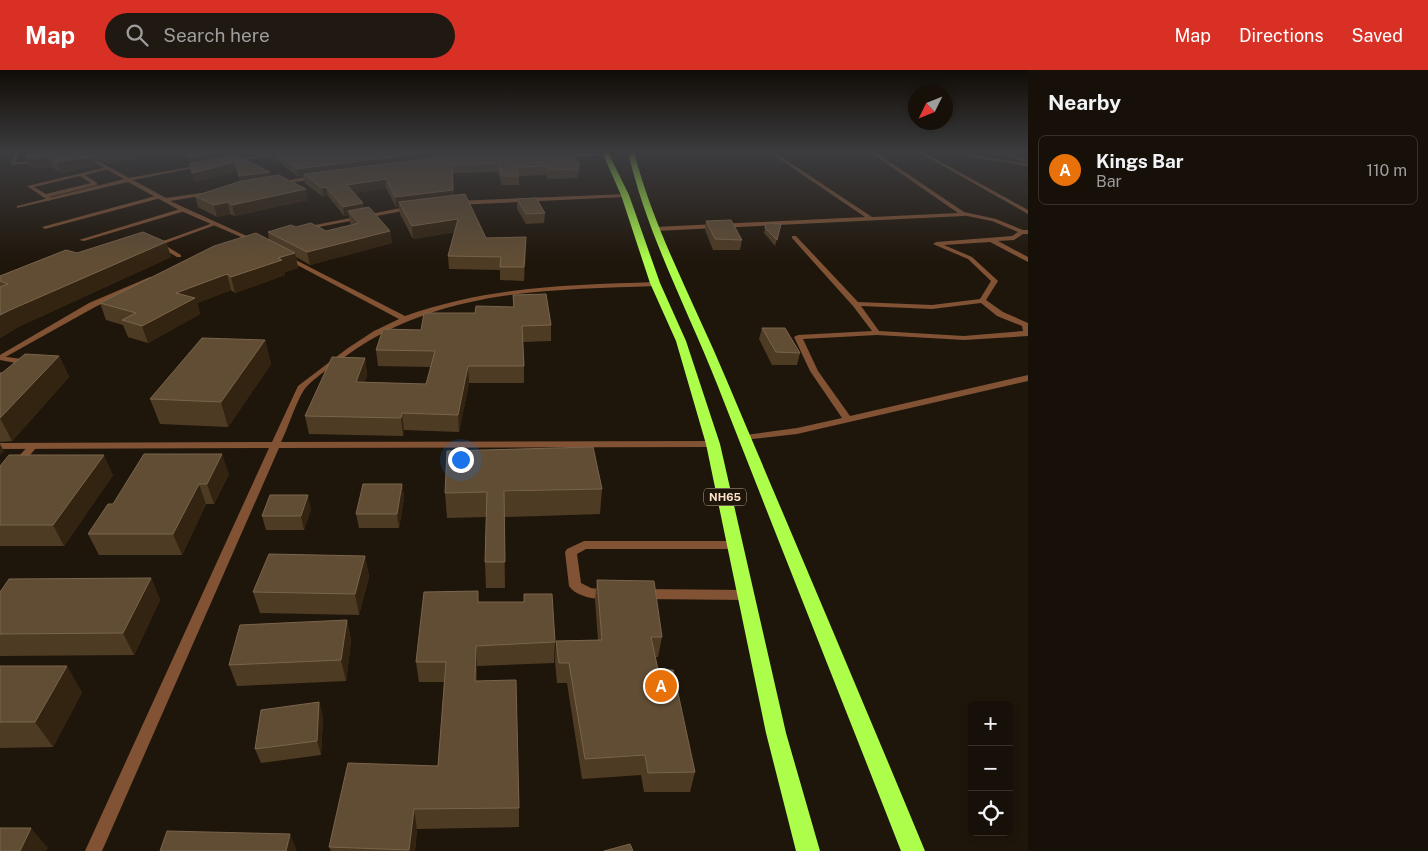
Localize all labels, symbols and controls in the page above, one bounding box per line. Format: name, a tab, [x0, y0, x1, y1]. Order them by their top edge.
search box	[105, 13, 455, 58]
text: Map	[25, 21, 75, 49]
icon: search	[123, 21, 151, 49]
text: Search here	[163, 24, 270, 46]
text: Map	[1174, 25, 1211, 46]
text: Directions	[1239, 25, 1324, 46]
text: Saved	[1352, 25, 1403, 46]
north arrow	[908, 85, 953, 130]
text: Nearby	[1048, 90, 1121, 115]
text: Kings Bar	[1096, 150, 1184, 172]
text: A	[1059, 161, 1071, 180]
text: 110 m	[1366, 161, 1407, 180]
text: Bar	[1096, 172, 1122, 191]
your location	[448, 447, 474, 473]
road number: NH65	[704, 488, 746, 506]
pin: A	[645, 667, 677, 705]
map controls	[968, 701, 1013, 836]
button: +	[968, 701, 1013, 746]
button: −	[968, 746, 1013, 791]
button: locate	[968, 791, 1013, 836]

